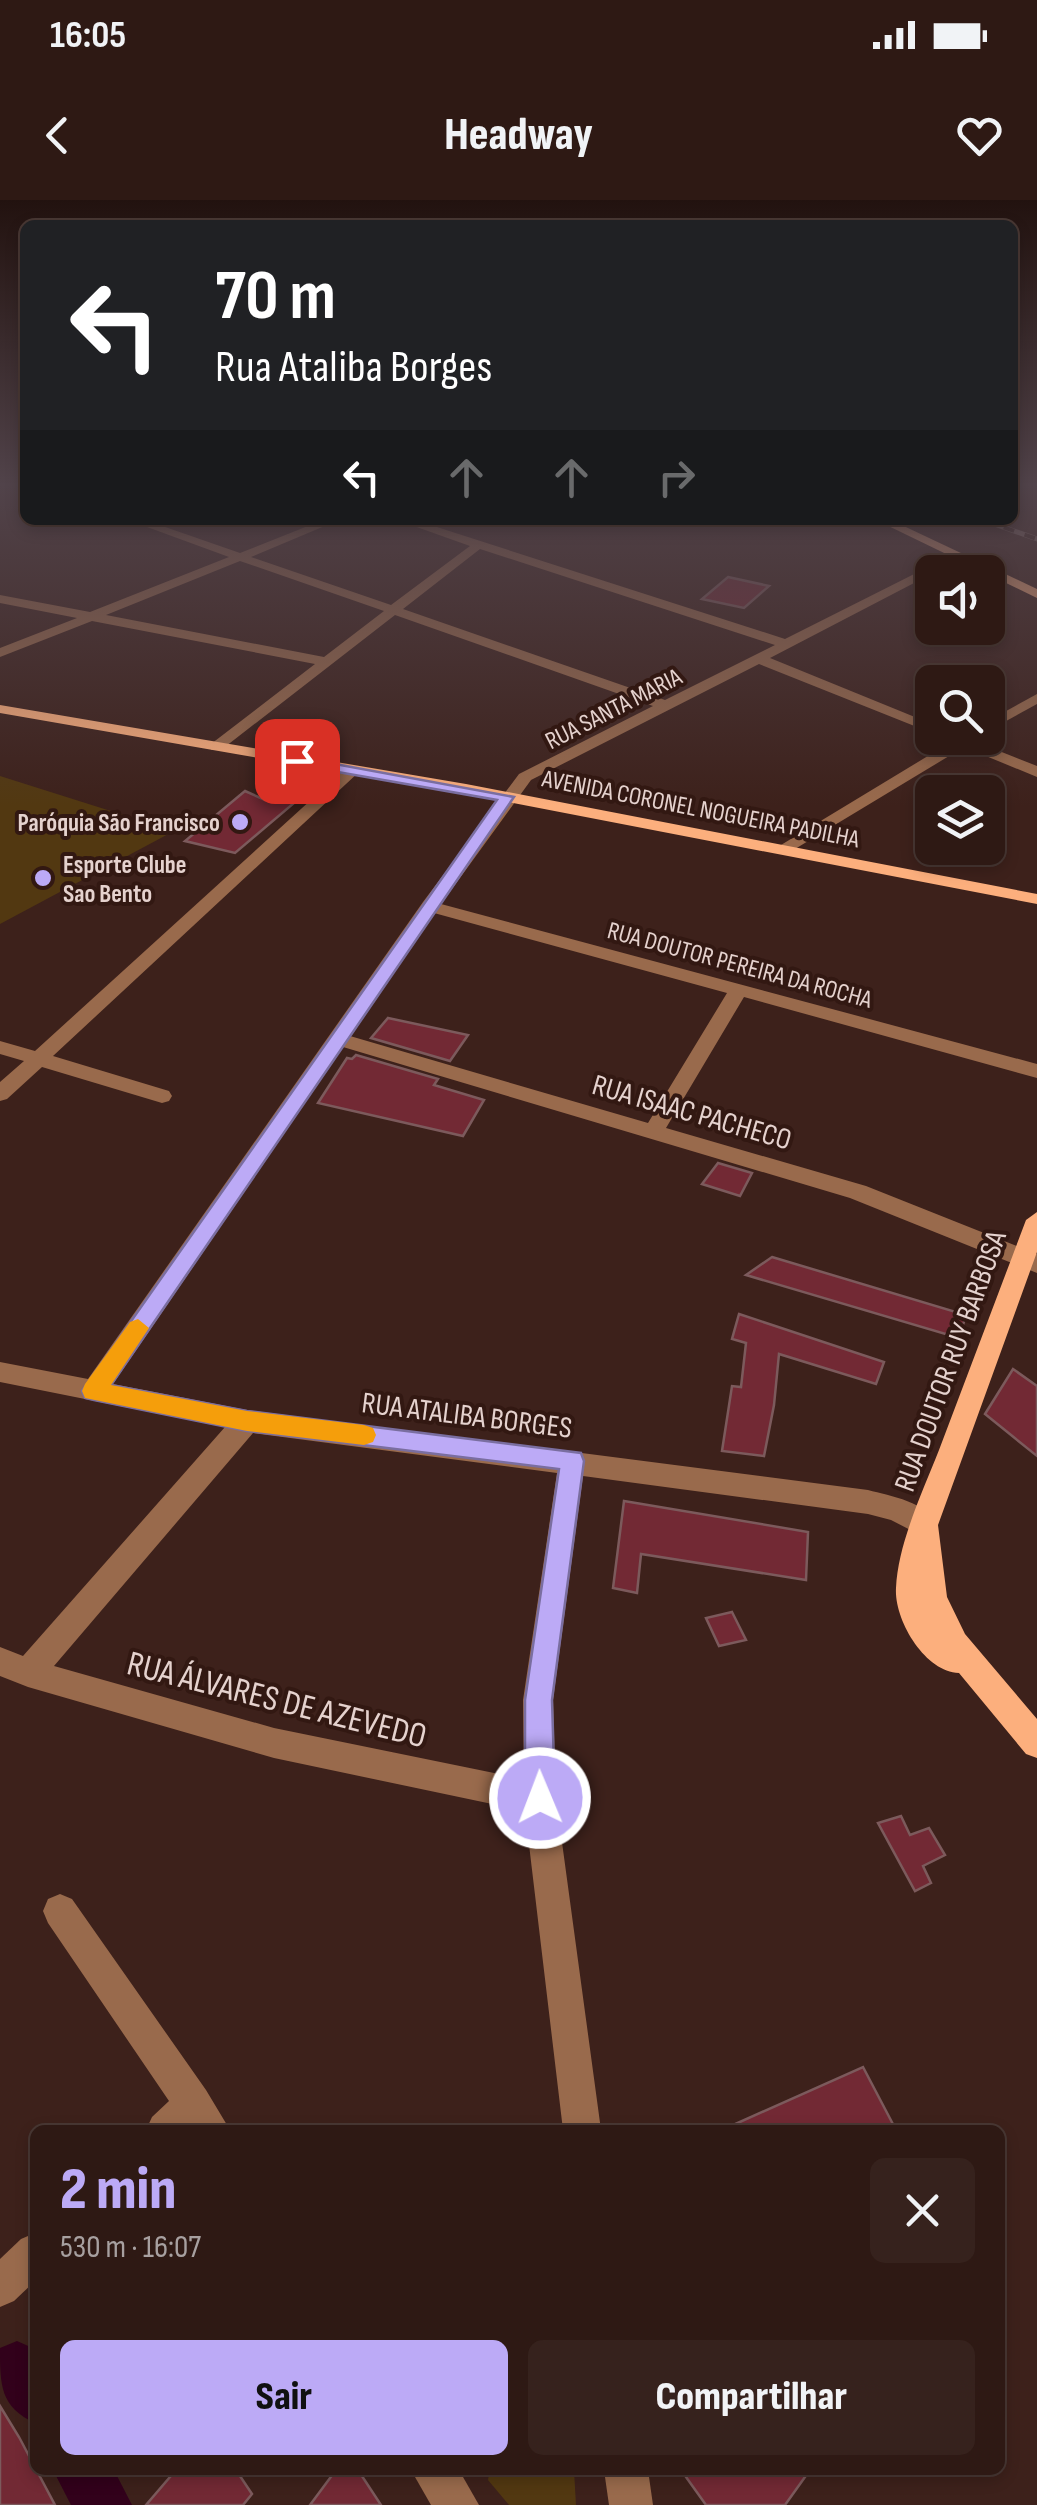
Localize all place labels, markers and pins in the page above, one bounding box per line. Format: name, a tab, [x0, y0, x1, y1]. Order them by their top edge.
pin	[255, 719, 340, 804]
place label: Paróquia São Francisco	[18, 808, 220, 839]
marker: Paróquia São Francisco	[229, 811, 251, 833]
place label: Esporte Clube Sao Bento	[63, 850, 186, 910]
marker: Esporte Clube Sao Bento	[32, 867, 54, 889]

